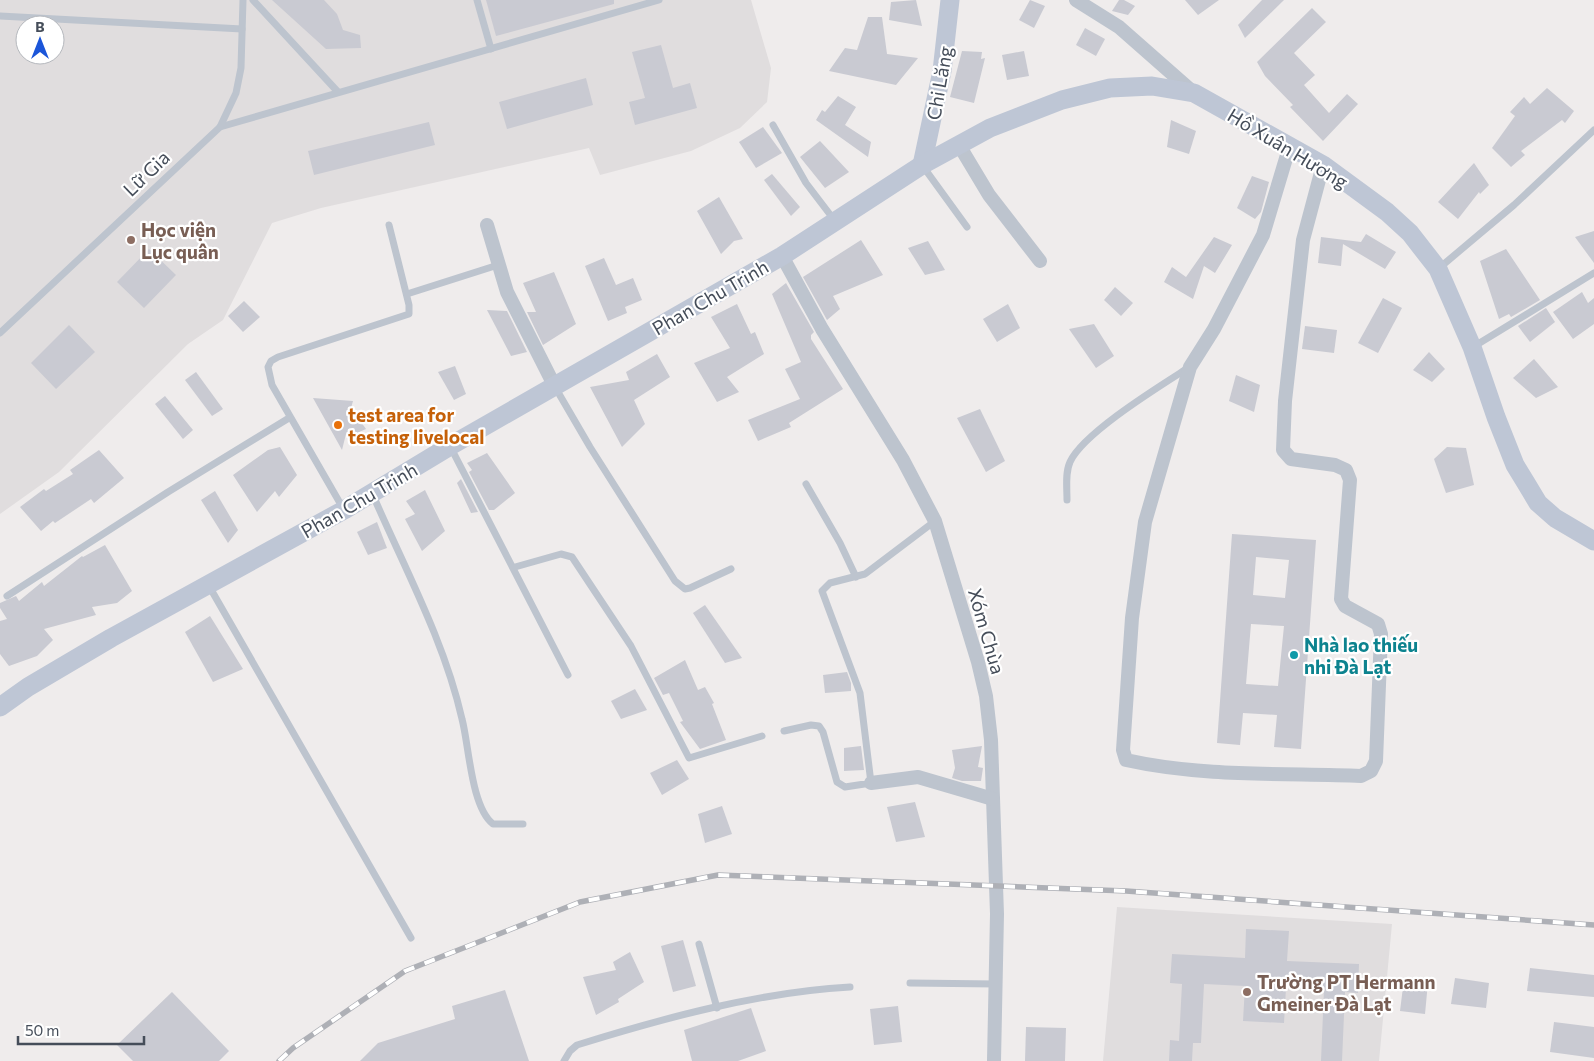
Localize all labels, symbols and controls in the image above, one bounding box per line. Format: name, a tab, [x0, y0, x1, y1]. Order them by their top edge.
north arrow	[15, 15, 65, 65]
text: B	[35, 18, 45, 35]
street label: Chi Lăng	[921, 44, 957, 122]
street label: Hồ Xuân Hương	[1224, 103, 1352, 193]
street label: Lữ Gia	[118, 145, 174, 201]
place label: Học viện Lục quân	[141, 218, 219, 264]
marker: Học viện Lục quân	[125, 234, 137, 246]
street label: Phan Chu Trinh	[648, 254, 772, 340]
place label: test area for testing livelocal	[348, 403, 484, 448]
marker: test area for testing livelocal	[332, 419, 344, 431]
street label: Phan Chu Trinh	[297, 457, 421, 543]
street label: Xóm Chùa	[964, 585, 1010, 677]
place label: Nhà lao thiếu nhi Đà Lạt	[1304, 633, 1418, 679]
marker: Nhà lao thiếu nhi Đà Lạt	[1288, 649, 1300, 661]
place label: Trường PT Hermann Gmeiner Đà Lạt	[1257, 970, 1436, 1016]
marker: Trường PT Hermann Gmeiner Đà Lạt	[1241, 986, 1253, 998]
scale bar	[18, 1014, 144, 1046]
text: 50 m	[25, 1021, 59, 1039]

